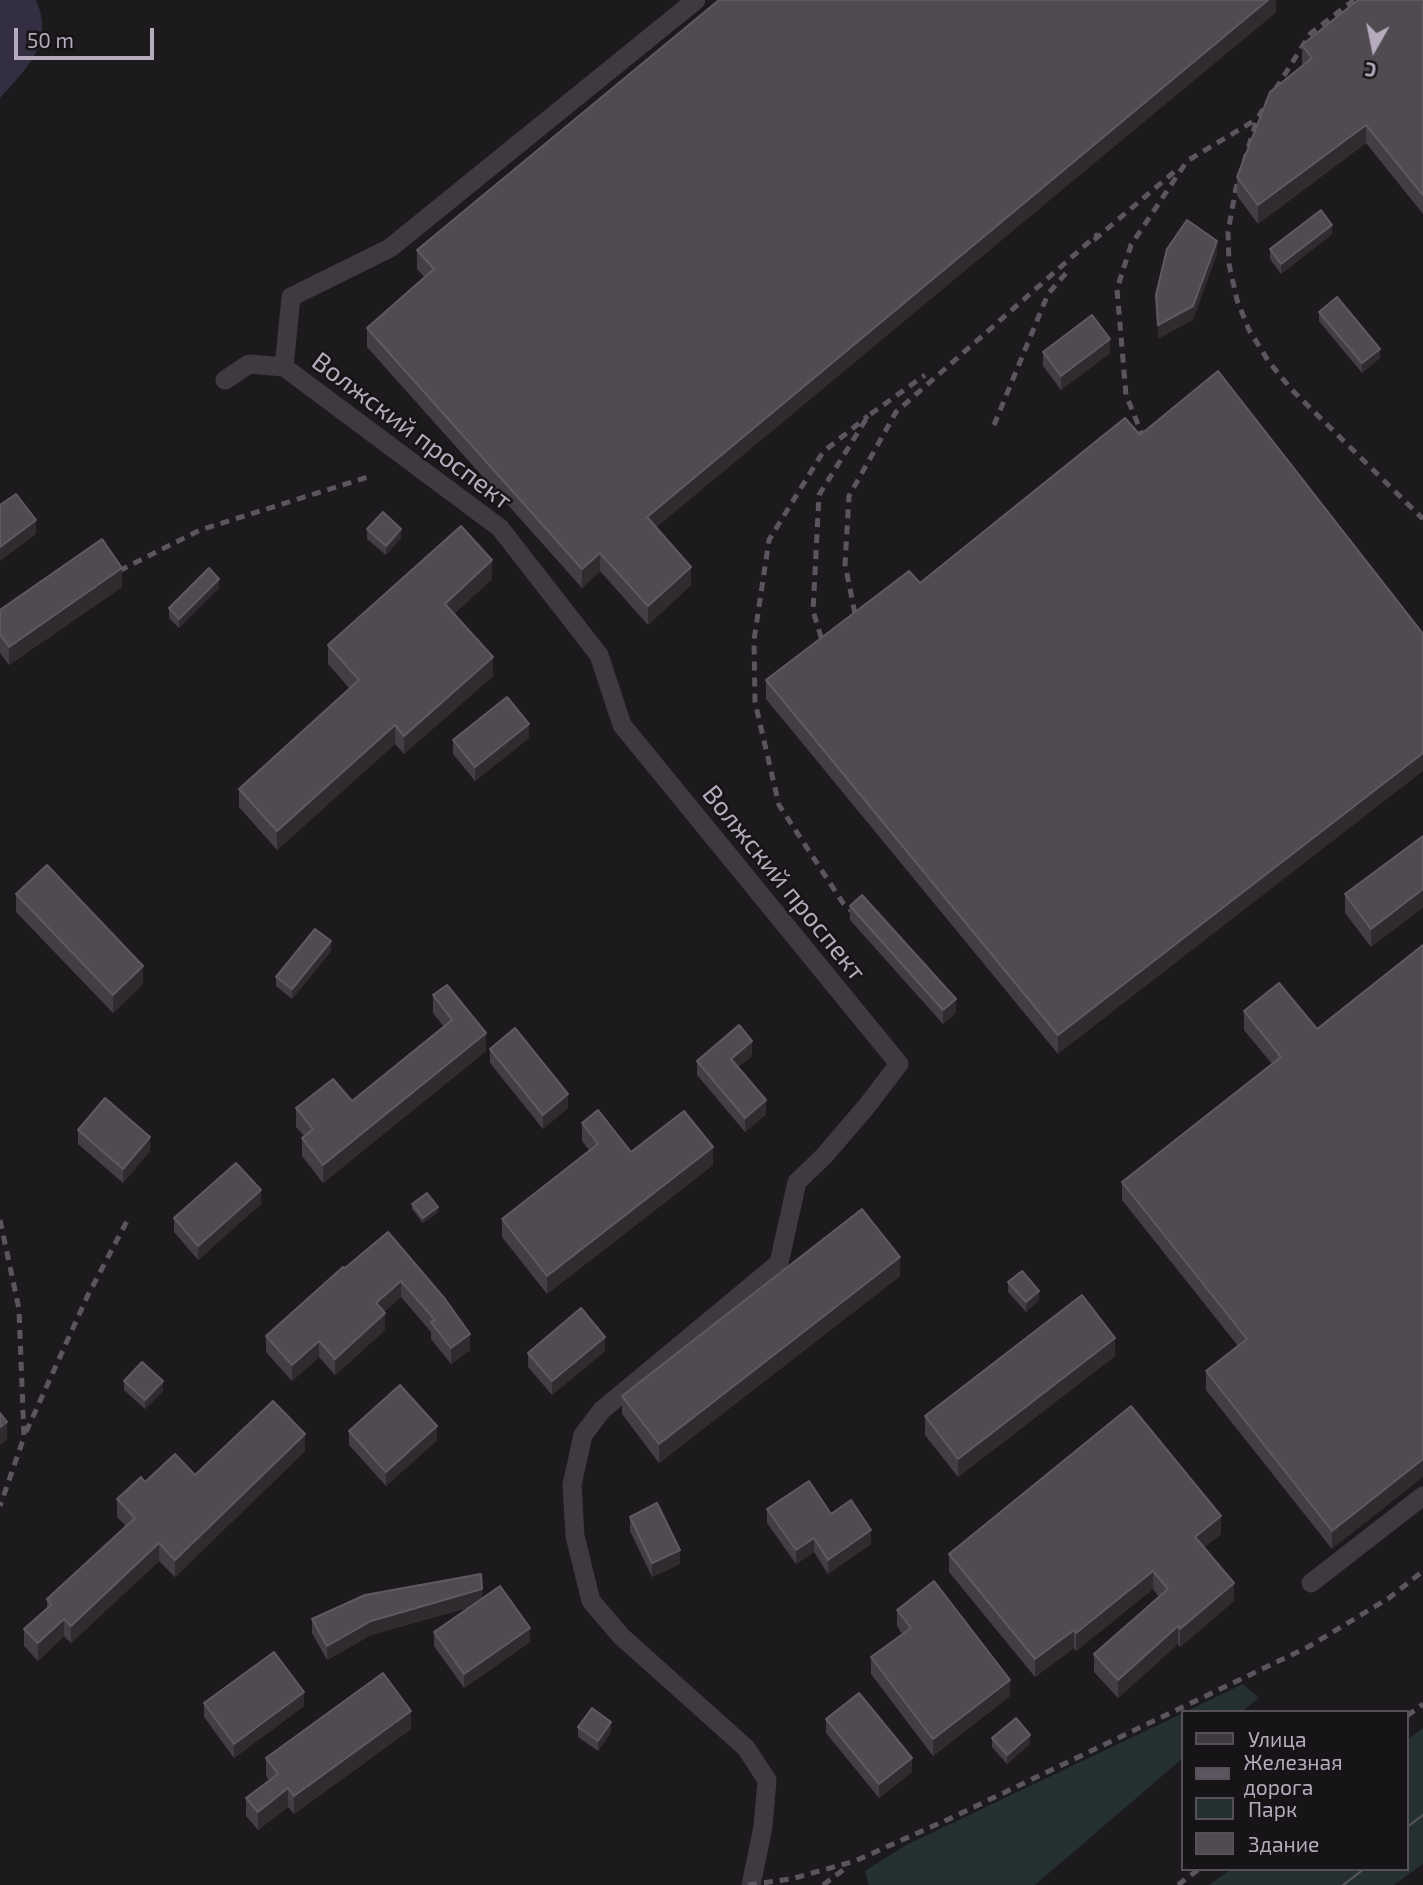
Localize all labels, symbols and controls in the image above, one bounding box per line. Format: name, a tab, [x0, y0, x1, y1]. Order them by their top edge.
scale bar	[18, 14, 158, 58]
north arrow	[1339, 14, 1409, 84]
text: 50 m	[27, 27, 74, 52]
text: С	[1363, 58, 1378, 82]
street label: Волжский проспект	[306, 346, 518, 516]
street label: Волжский проспект	[696, 779, 872, 987]
legend	[1182, 1710, 1409, 1871]
text: Улица	[1248, 1726, 1307, 1751]
text: Железная дорога	[1244, 1749, 1343, 1799]
text: Парк	[1248, 1796, 1297, 1821]
text: Здание	[1248, 1831, 1319, 1856]

